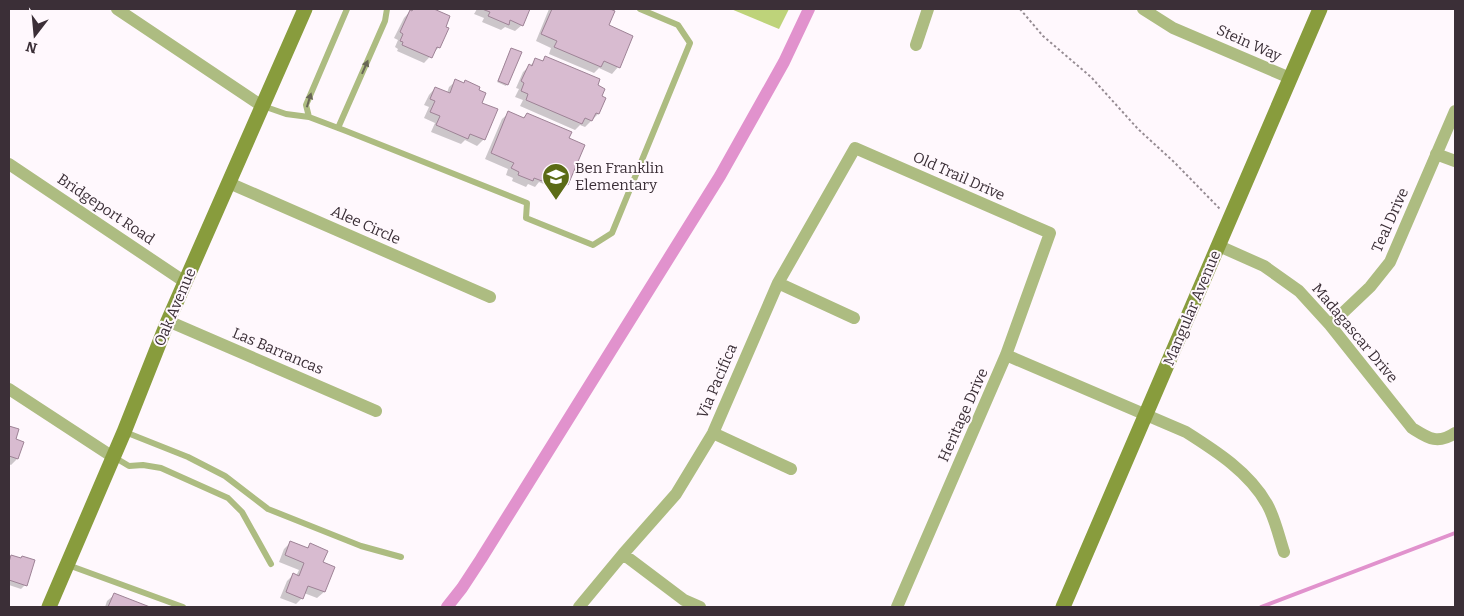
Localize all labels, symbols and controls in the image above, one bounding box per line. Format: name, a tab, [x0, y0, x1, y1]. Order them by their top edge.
north arrow	[10, 10, 60, 60]
street label: Stein Way	[1214, 21, 1284, 65]
text: N	[24, 37, 39, 57]
one-way arrow	[361, 60, 369, 74]
one-way arrow	[305, 92, 313, 107]
street label: Old Trail Drive	[910, 148, 1008, 204]
place label: Ben Franklin Elementary	[575, 159, 664, 194]
school or university icon: Ben Franklin Elementary	[541, 162, 571, 201]
street label: Bridgeport Road	[54, 170, 158, 248]
street label: Teal Drive	[1368, 185, 1412, 255]
street label: Alee Circle	[328, 202, 404, 248]
street label: Mangular Avenue	[1160, 248, 1224, 368]
street label: Oak Avenue	[150, 265, 200, 349]
street label: Madagascar Drive	[1308, 280, 1402, 386]
street label: Las Barrancas	[230, 324, 326, 378]
street label: Via Pacifica	[693, 341, 741, 421]
street label: Heritage Drive	[934, 365, 992, 465]

